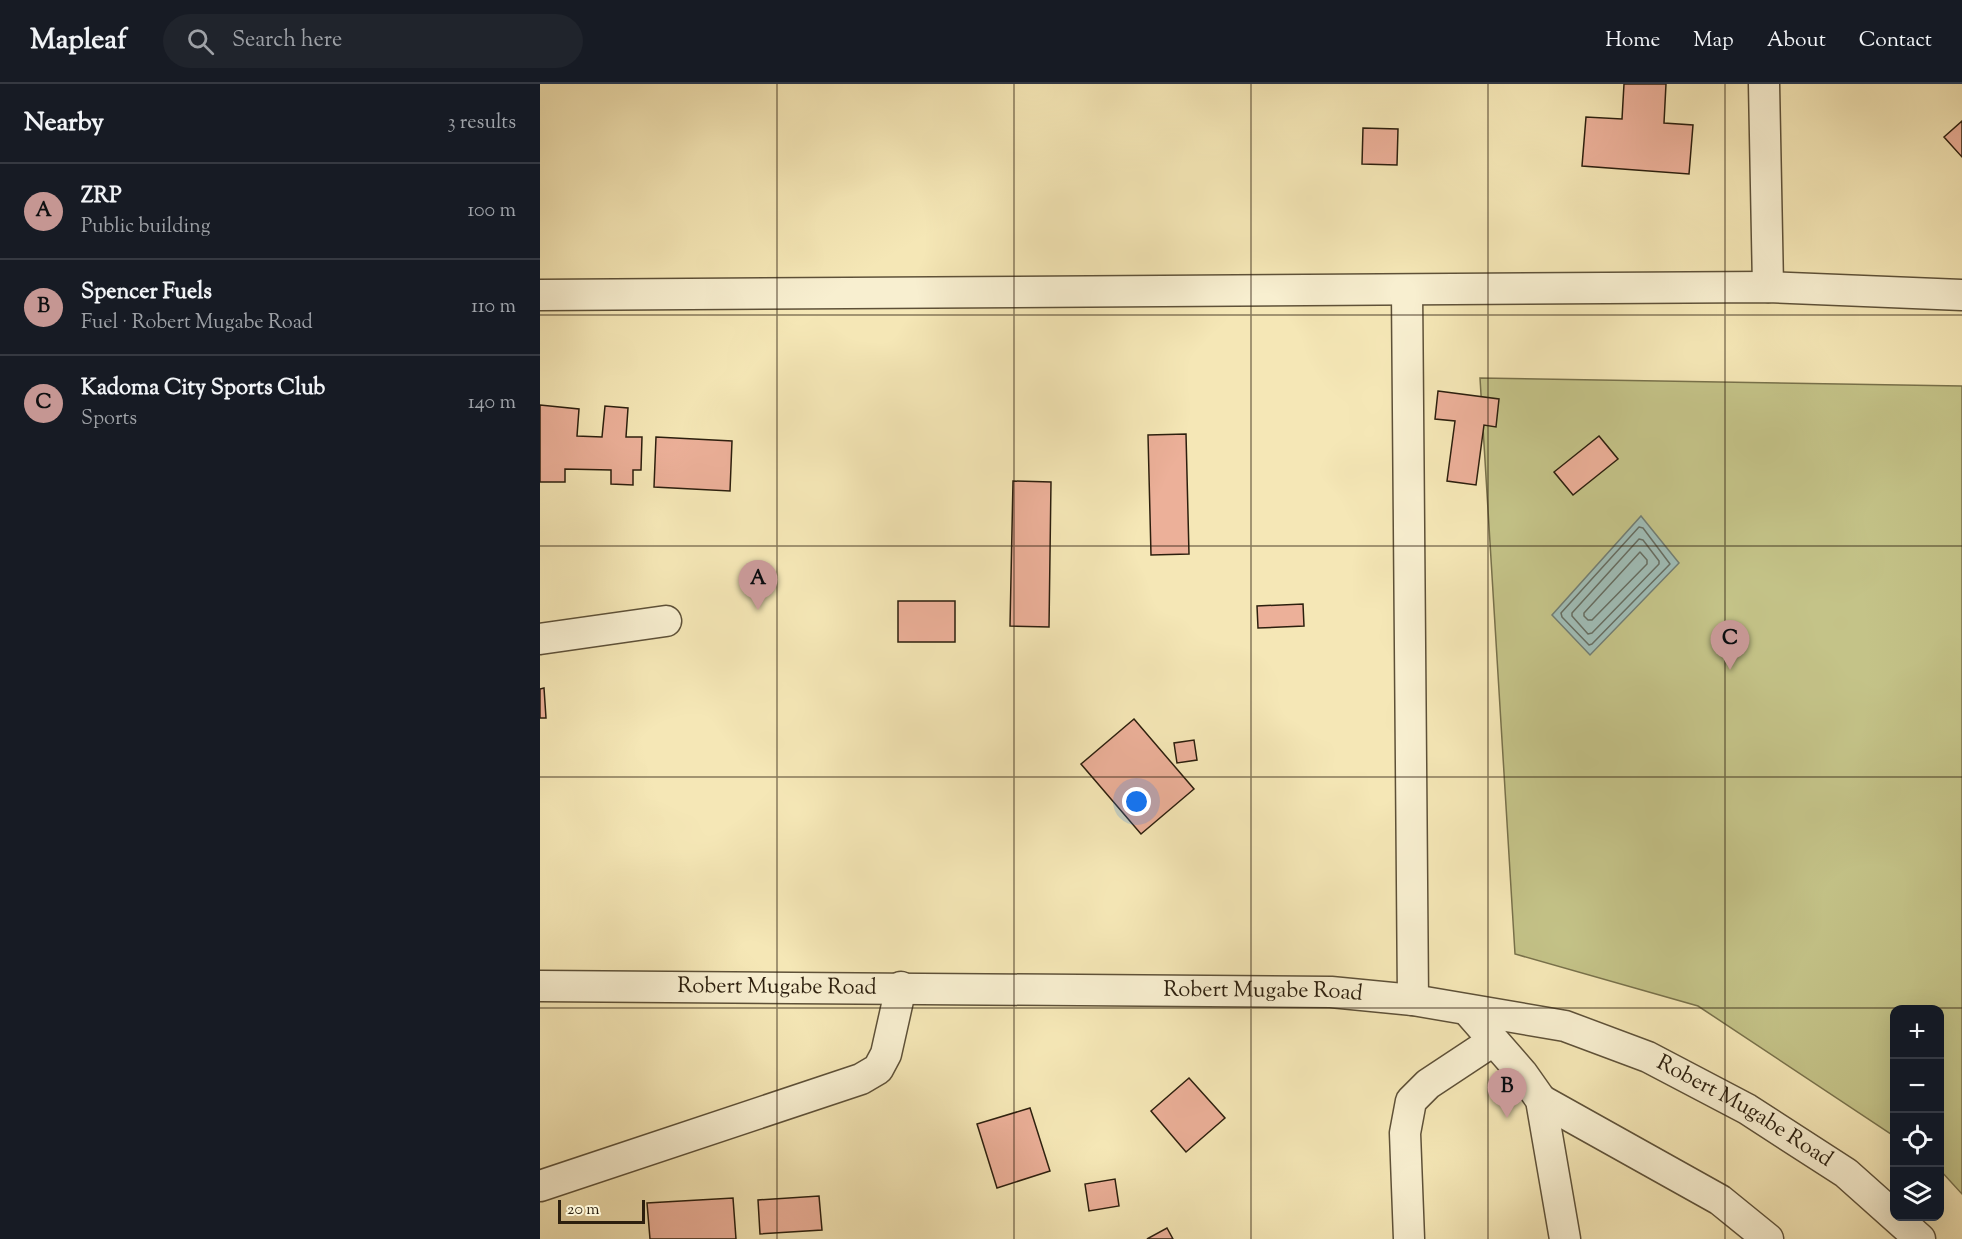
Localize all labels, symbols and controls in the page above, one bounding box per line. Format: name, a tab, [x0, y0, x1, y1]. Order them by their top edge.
search box	[163, 14, 583, 68]
text: Mapleaf	[30, 21, 127, 61]
icon: search	[184, 25, 217, 58]
text: Search here	[232, 25, 342, 57]
text: Home	[1605, 26, 1660, 56]
text: Map	[1693, 26, 1734, 56]
text: About	[1767, 26, 1826, 56]
text: Contact	[1859, 26, 1932, 56]
text: Nearby	[24, 105, 104, 142]
text: 3 results	[447, 109, 516, 138]
text: ZRP	[81, 181, 122, 213]
text: A	[35, 197, 52, 226]
text: 100 m	[467, 197, 516, 226]
text: Public building	[81, 213, 211, 242]
text: Spencer Fuels	[81, 277, 212, 309]
text: B	[37, 293, 50, 322]
text: 110 m	[471, 293, 516, 322]
text: Fuel · Robert Mugabe Road	[81, 309, 313, 338]
text: Kadoma City Sports Club	[81, 373, 325, 405]
text: C	[35, 389, 52, 418]
text: 140 m	[468, 389, 516, 418]
text: Sports	[81, 405, 137, 434]
pin: A	[738, 560, 778, 610]
pin: C	[1710, 620, 1750, 670]
your location	[1122, 787, 1151, 816]
street label: Robert Mugabe Road	[677, 971, 877, 1005]
street label: Robert Mugabe Road	[1163, 975, 1364, 1011]
map controls	[1890, 1005, 1944, 1221]
button: +	[1890, 1005, 1944, 1059]
street label: Robert Mugabe Road	[1650, 1048, 1839, 1176]
button: −	[1890, 1059, 1944, 1113]
pin: B	[1488, 1068, 1526, 1118]
button: locate	[1890, 1113, 1944, 1167]
button: layers	[1890, 1167, 1944, 1221]
scale bar	[558, 1197, 645, 1224]
text: 20 m	[567, 1199, 600, 1222]

